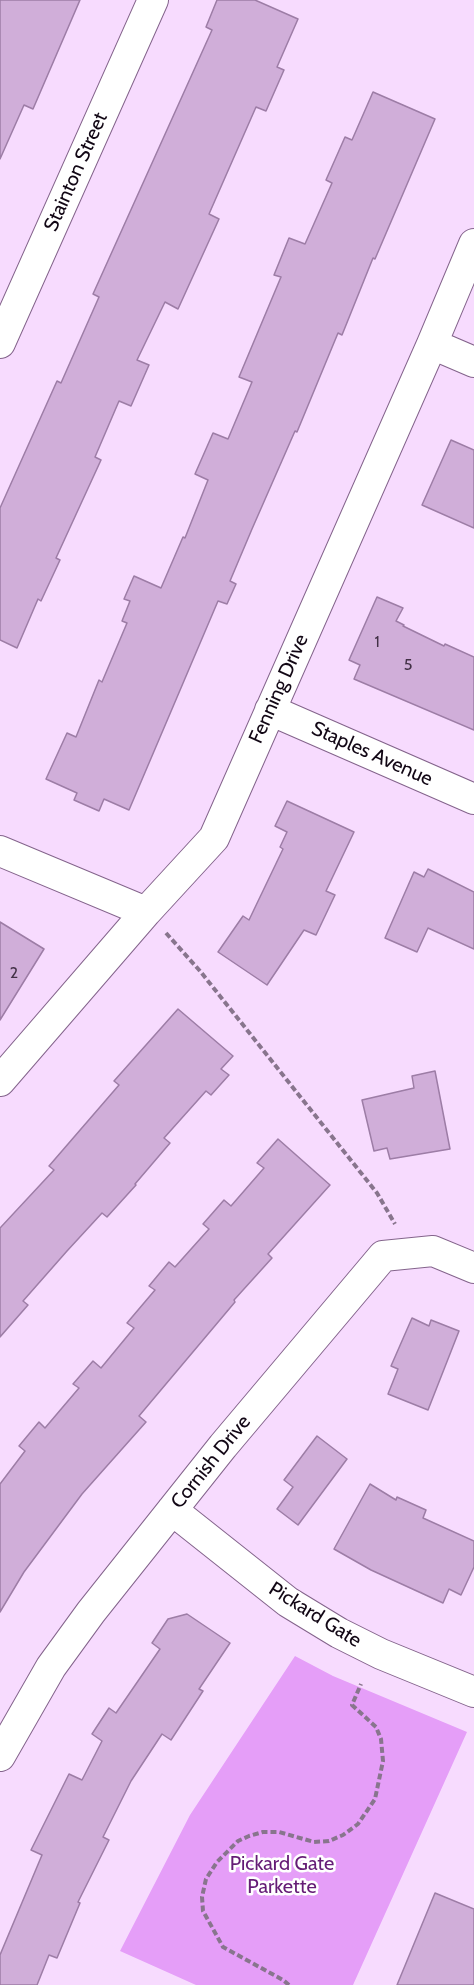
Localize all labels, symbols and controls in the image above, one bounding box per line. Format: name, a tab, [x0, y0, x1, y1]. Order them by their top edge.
street label: Stainton Street	[39, 109, 113, 235]
street label: Fenning Drive	[244, 631, 314, 747]
house number: 1	[374, 632, 380, 652]
house number: 5	[404, 655, 412, 675]
street label: Staples Avenue	[308, 717, 436, 791]
house number: 2	[10, 963, 18, 983]
street label: Cornish Drive	[166, 1410, 256, 1514]
street label: Pickard Gate	[264, 1577, 366, 1653]
park label: Pickard Gate Parkette	[230, 1852, 334, 1899]

